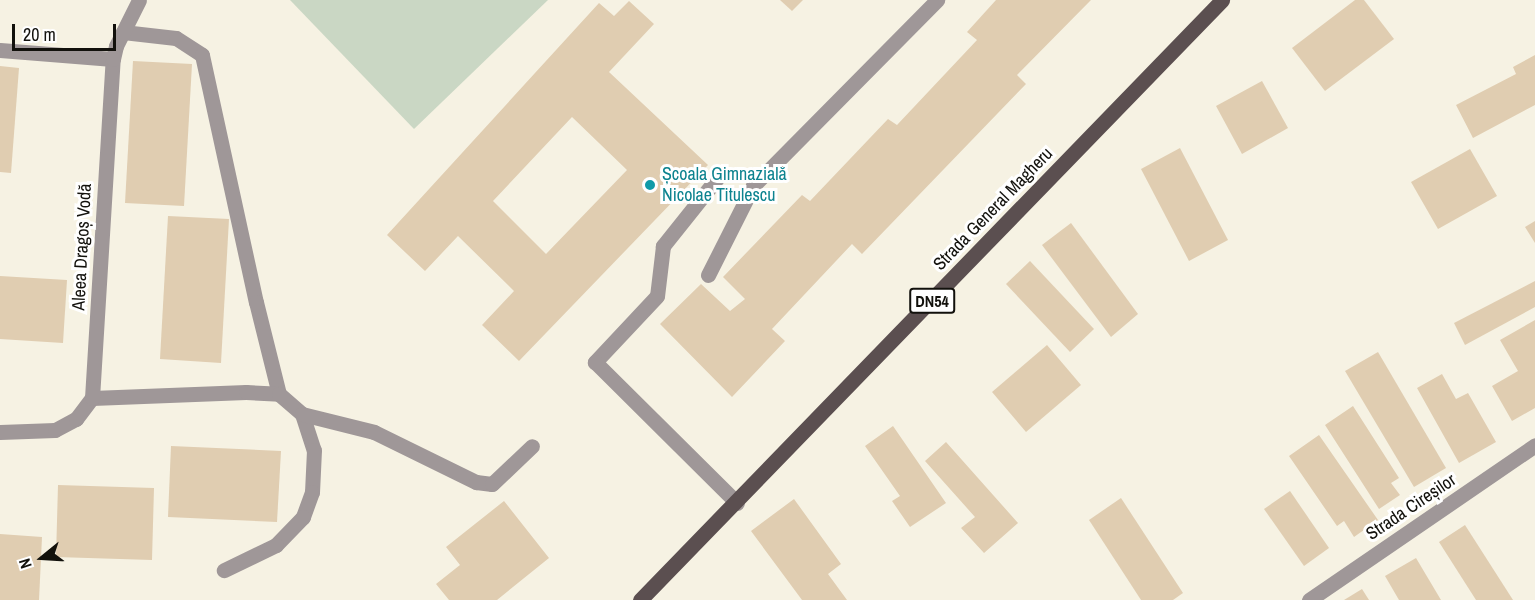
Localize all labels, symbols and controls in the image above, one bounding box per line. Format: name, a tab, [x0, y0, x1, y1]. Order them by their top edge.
scale bar	[15, 12, 118, 50]
text: 20 m	[23, 22, 56, 47]
street label: Strada General Magheru	[929, 143, 1057, 275]
place label: Școala Gimnazială Nicolae Titulescu	[662, 164, 787, 207]
marker: Școala Gimnazială Nicolae Titulescu	[643, 178, 657, 192]
street label: Aleea Dragoș Vodă	[68, 183, 96, 311]
road number: DN54	[908, 288, 956, 314]
street label: Strada Cireșilor	[1362, 469, 1460, 545]
north arrow	[12, 528, 72, 588]
text: N	[13, 556, 37, 571]

